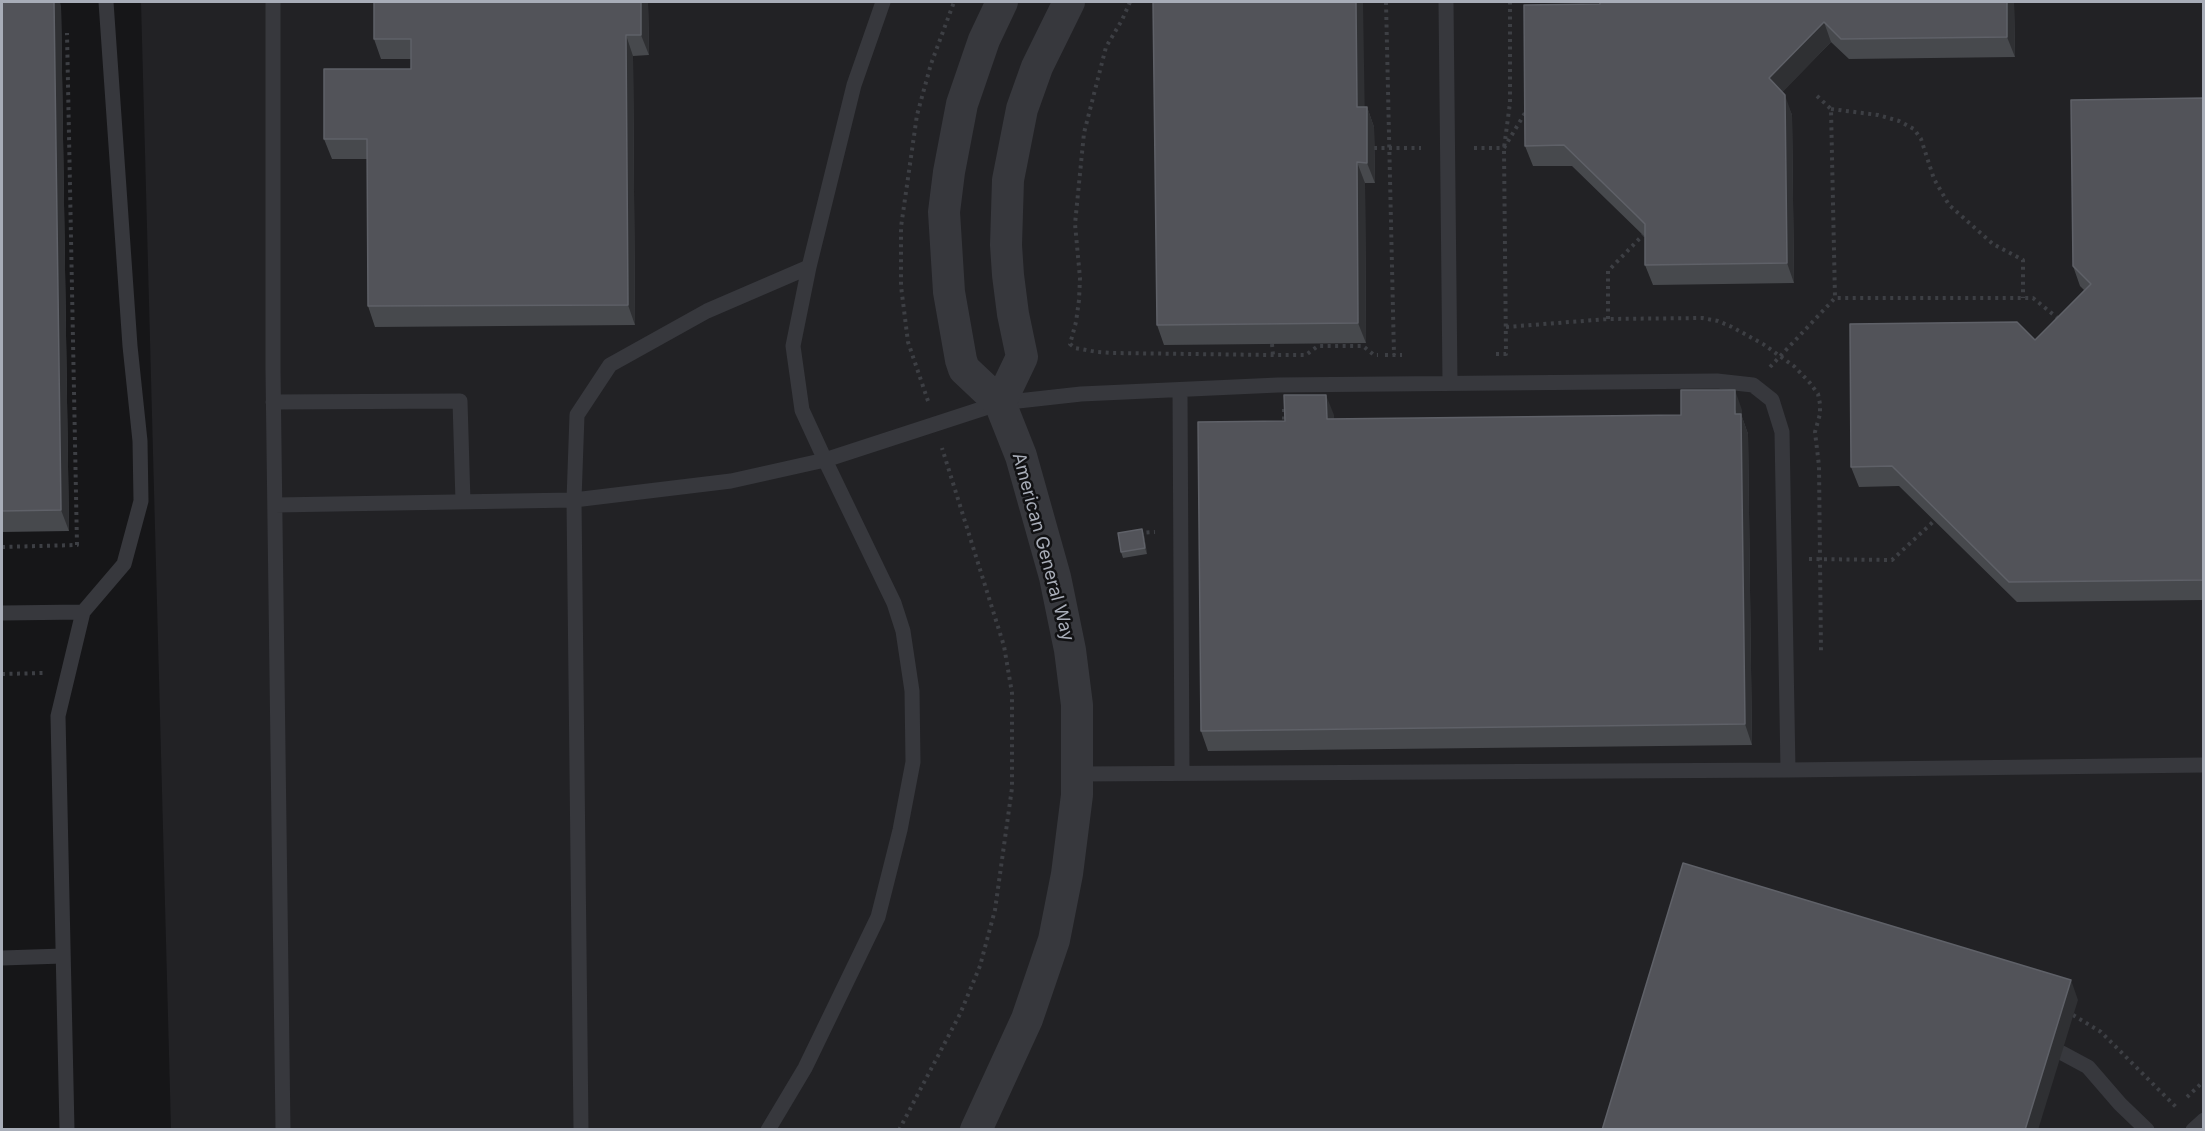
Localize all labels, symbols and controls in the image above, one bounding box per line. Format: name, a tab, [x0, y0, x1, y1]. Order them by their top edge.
street label: American General Way	[1007, 450, 1079, 644]

